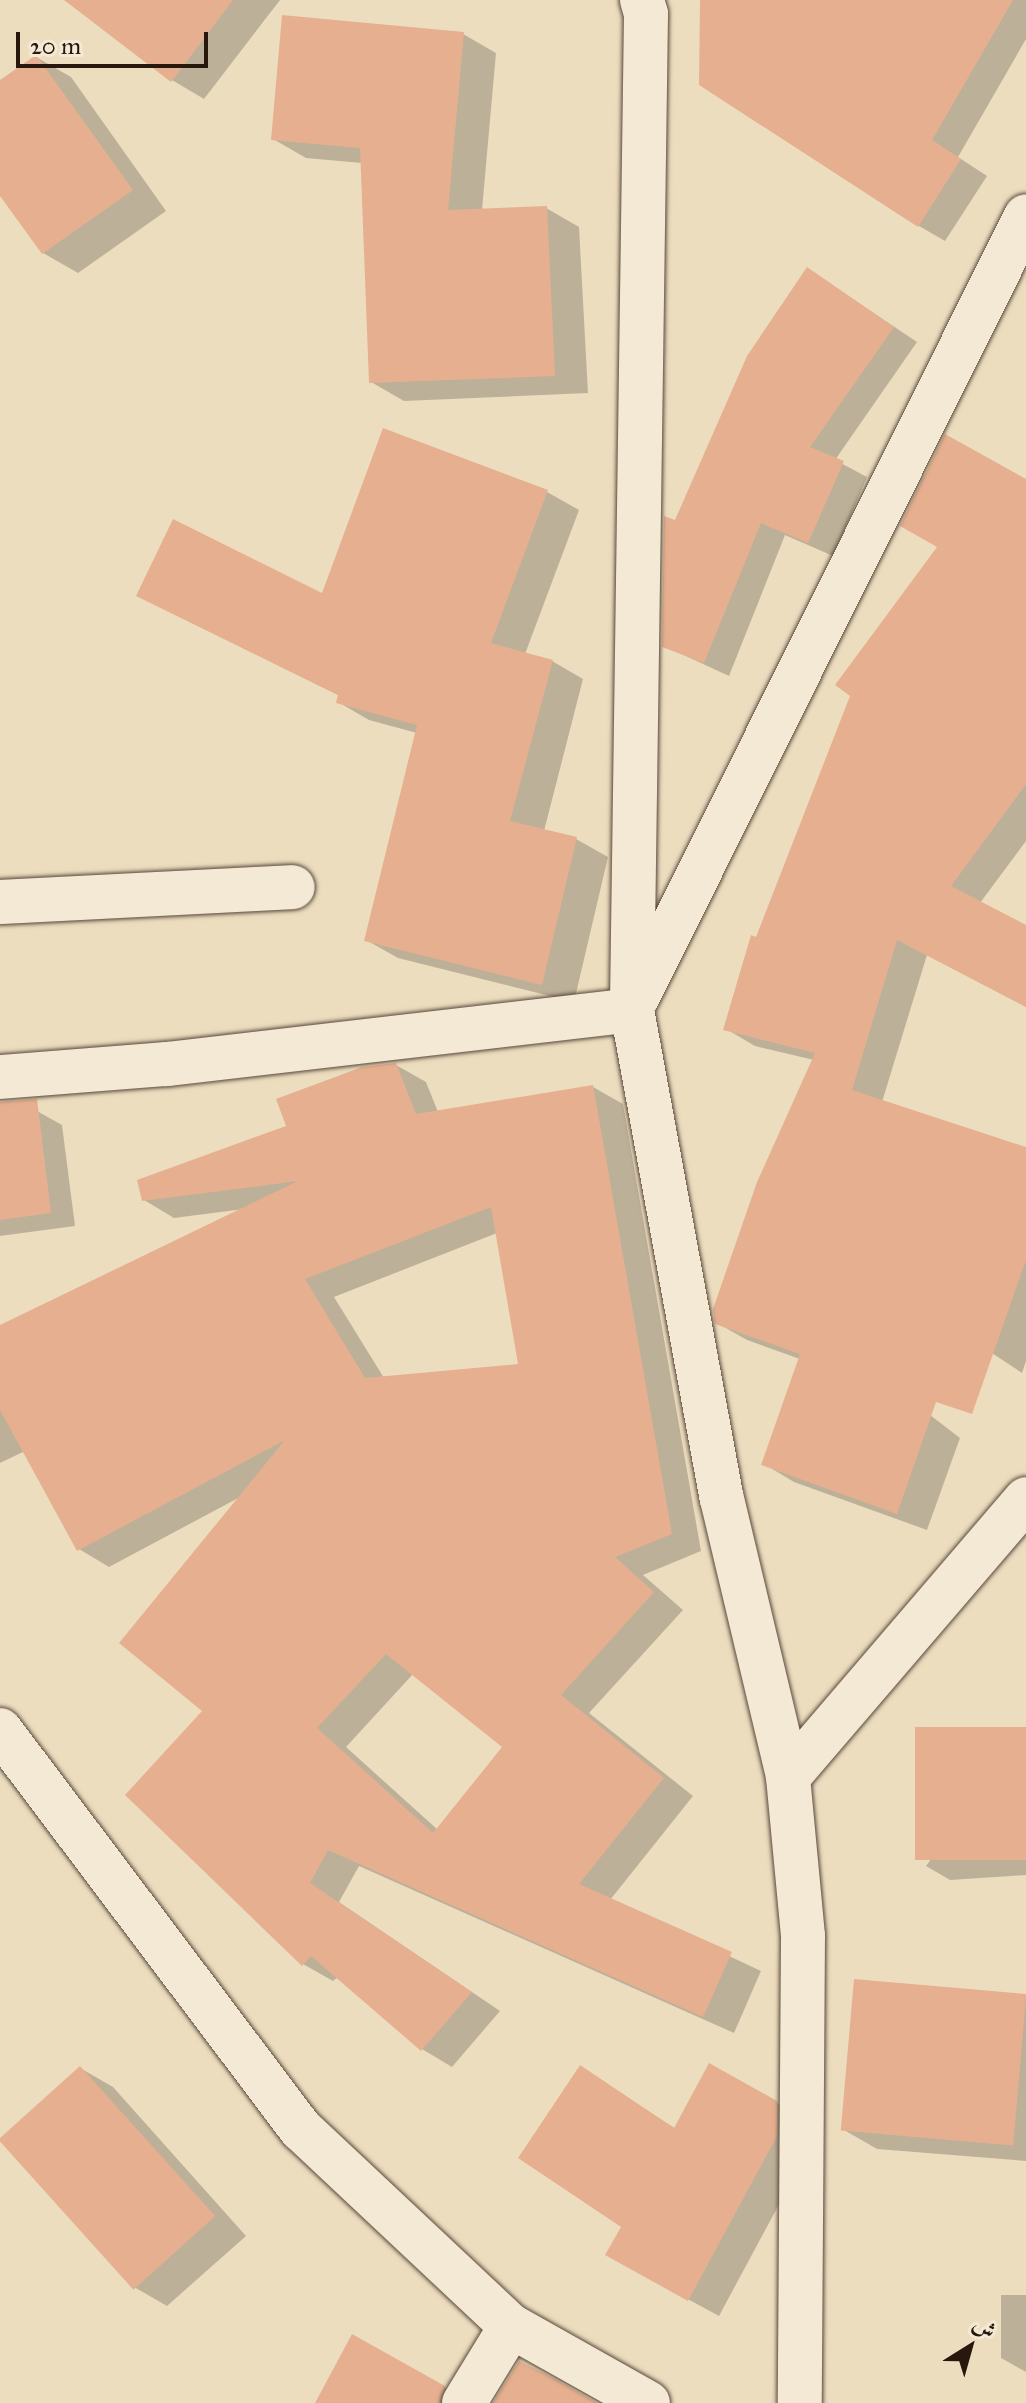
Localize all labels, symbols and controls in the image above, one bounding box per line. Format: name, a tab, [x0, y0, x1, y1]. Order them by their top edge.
scale bar	[20, 16, 212, 66]
text: 20 m	[30, 31, 81, 61]
north arrow	[930, 2307, 1010, 2387]
text: ش	[968, 2310, 1002, 2345]

